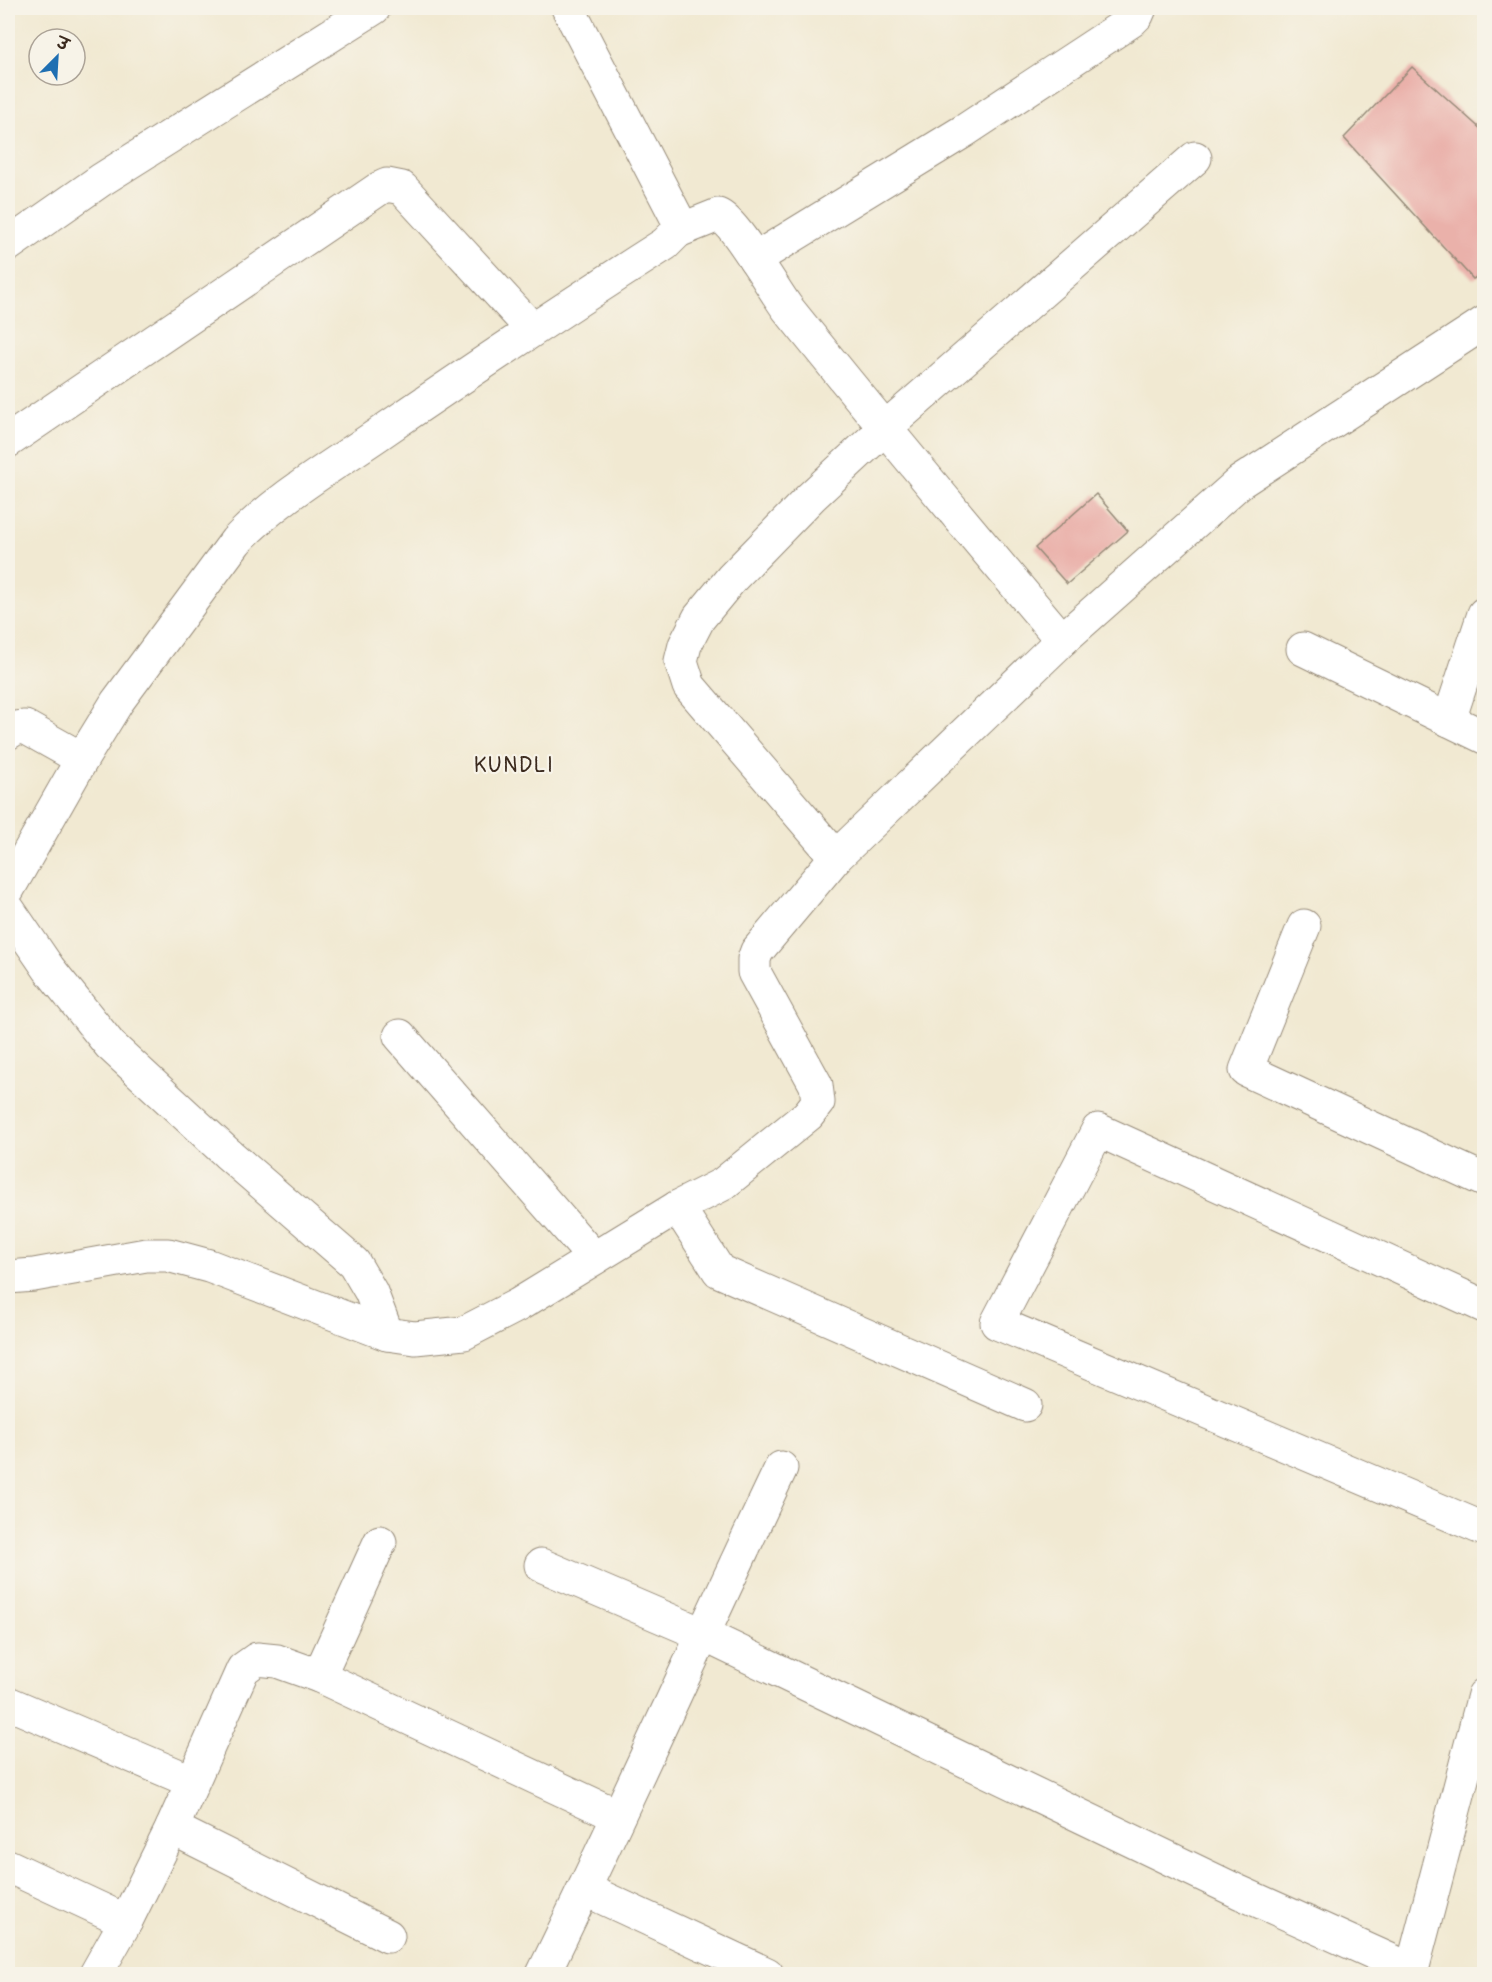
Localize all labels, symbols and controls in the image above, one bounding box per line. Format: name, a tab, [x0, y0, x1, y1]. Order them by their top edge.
north arrow	[27, 27, 87, 87]
text: उ	[52, 32, 73, 56]
district label: KUNDLI	[474, 752, 554, 779]

